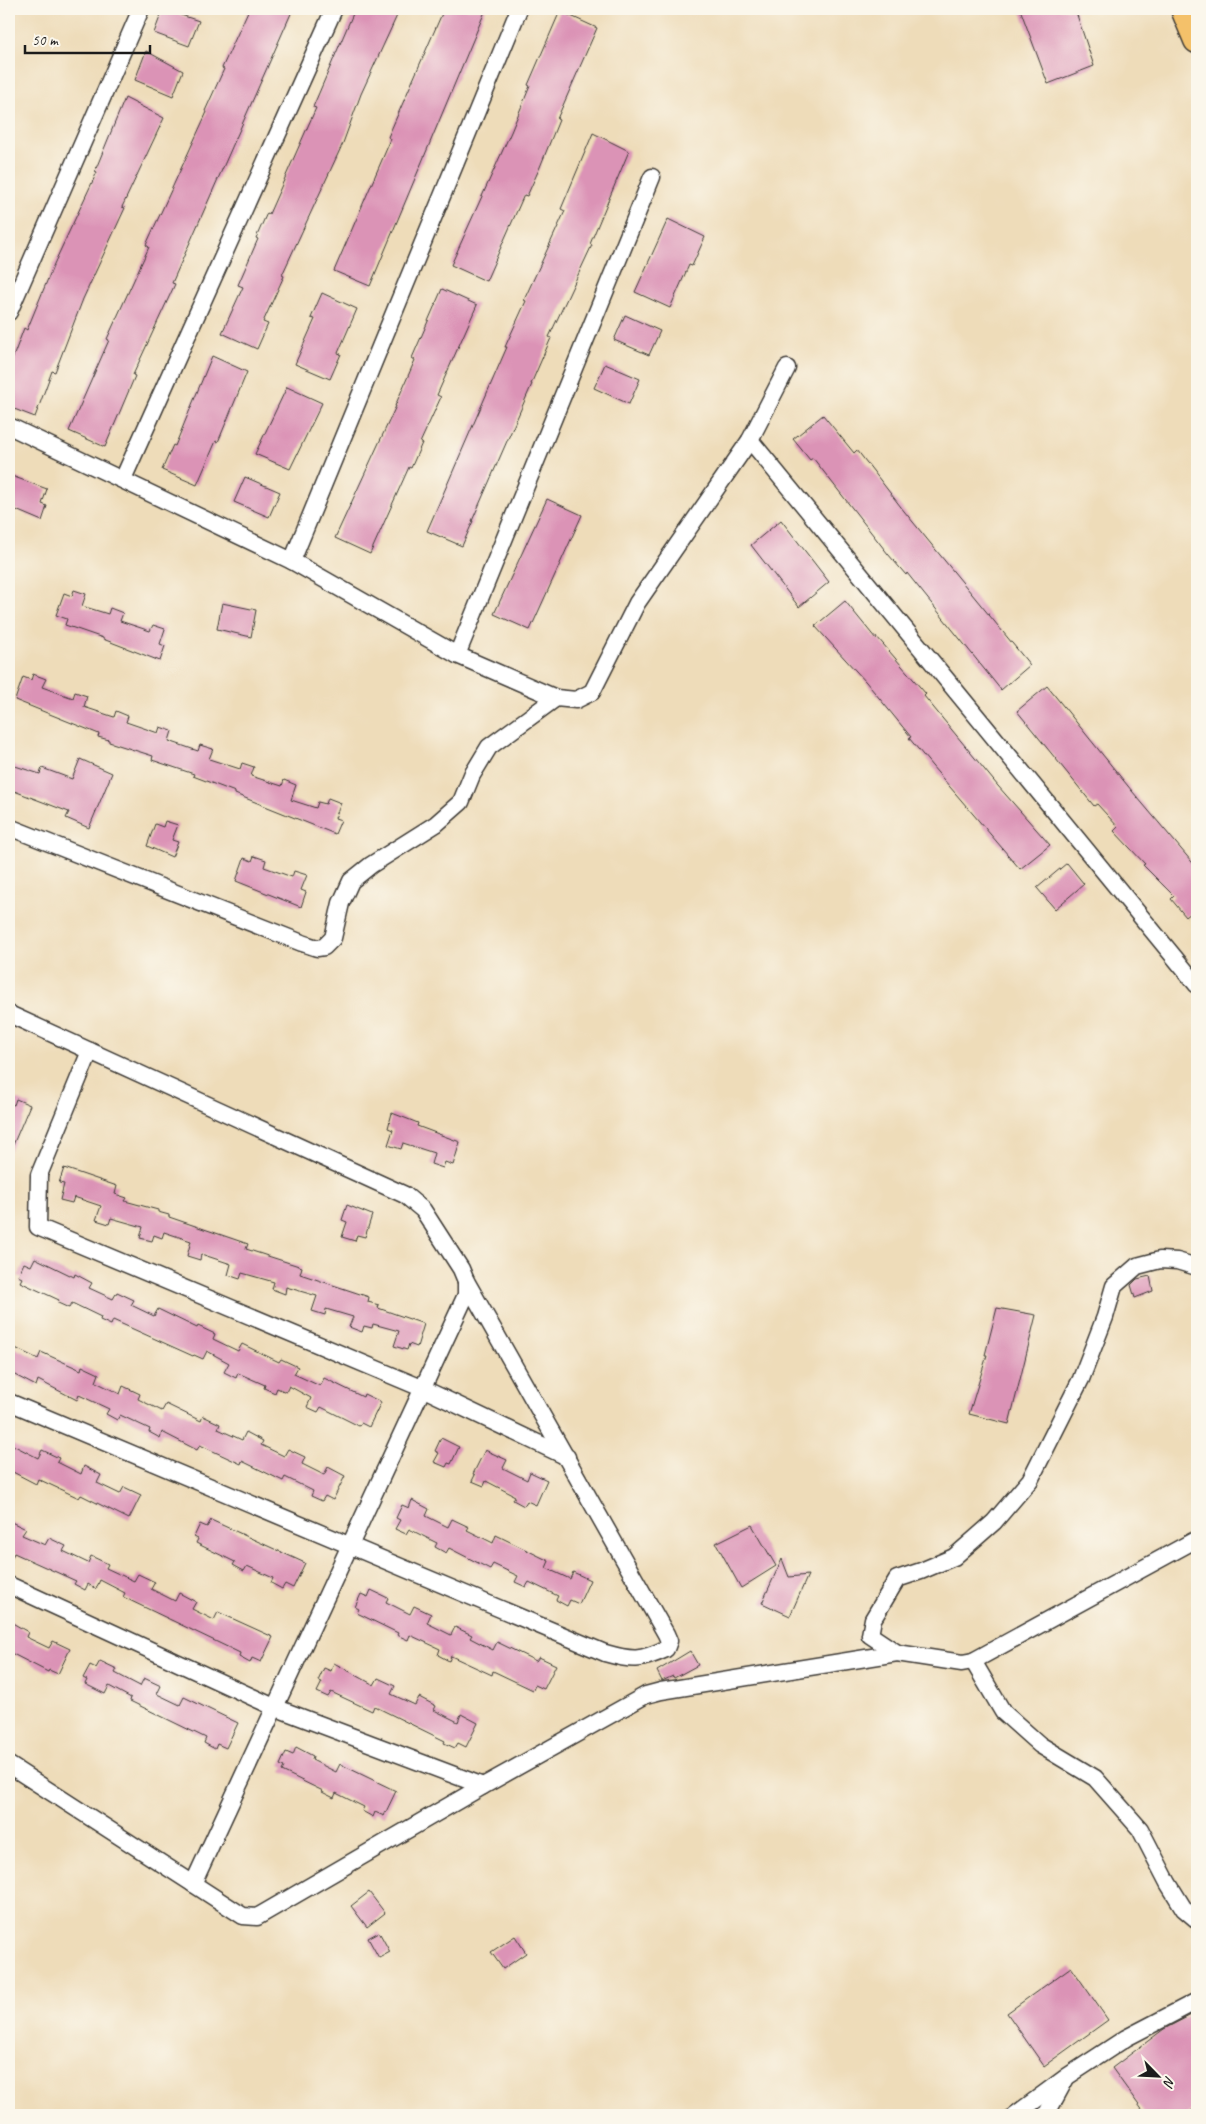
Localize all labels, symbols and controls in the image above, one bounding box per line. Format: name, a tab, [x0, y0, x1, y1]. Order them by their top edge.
scale bar	[25, 22, 150, 54]
text: 50 m	[32, 31, 59, 50]
north arrow	[1134, 2052, 1184, 2102]
text: N	[1159, 2074, 1179, 2091]

